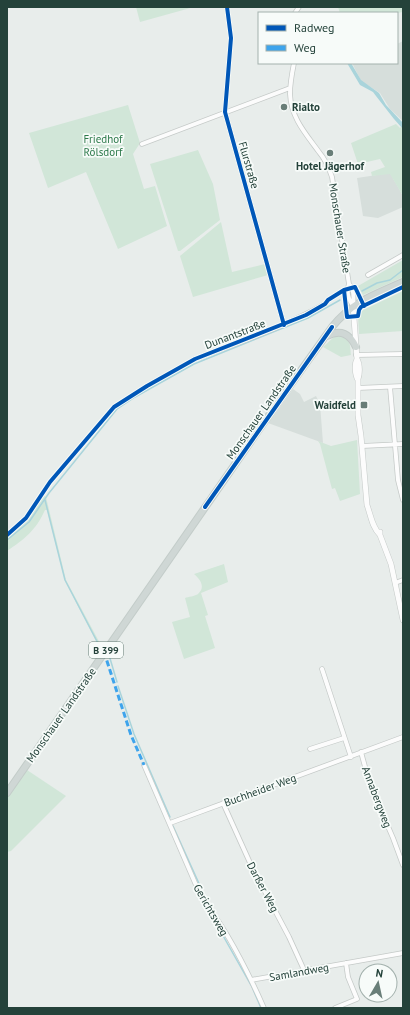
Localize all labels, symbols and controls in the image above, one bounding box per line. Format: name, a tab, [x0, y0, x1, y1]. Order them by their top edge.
legend	[258, 12, 398, 64]
text: Radweg	[294, 20, 335, 35]
text: Weg	[294, 40, 316, 55]
place label: Rialto	[292, 100, 320, 114]
marker: Rialto	[279, 102, 289, 112]
park label: Friedhof Rölsdorf	[83, 132, 123, 159]
street label: Flurstraße	[236, 140, 262, 190]
marker: Hotel Jägerhof	[325, 148, 335, 158]
place label: Hotel Jägerhof	[296, 159, 366, 173]
street label: Monschauer Straße	[326, 182, 354, 274]
street label: Dunantstraße	[203, 316, 268, 352]
street label: Monschauer Landstraße	[223, 362, 299, 462]
place label: Waidfeld	[314, 398, 356, 412]
marker: Waidfeld	[359, 400, 369, 410]
road number: B 399	[89, 642, 123, 658]
street label: Monschauer Landstraße	[23, 665, 99, 765]
street label: Annabergweg	[359, 764, 395, 830]
street label: Buchheider Weg	[222, 770, 298, 810]
street label: Darßer Weg	[244, 859, 282, 915]
street label: Gerichtsweg	[191, 882, 232, 939]
street label: Samlandweg	[268, 960, 330, 984]
north arrow	[358, 963, 398, 1003]
text: N	[375, 966, 384, 981]

